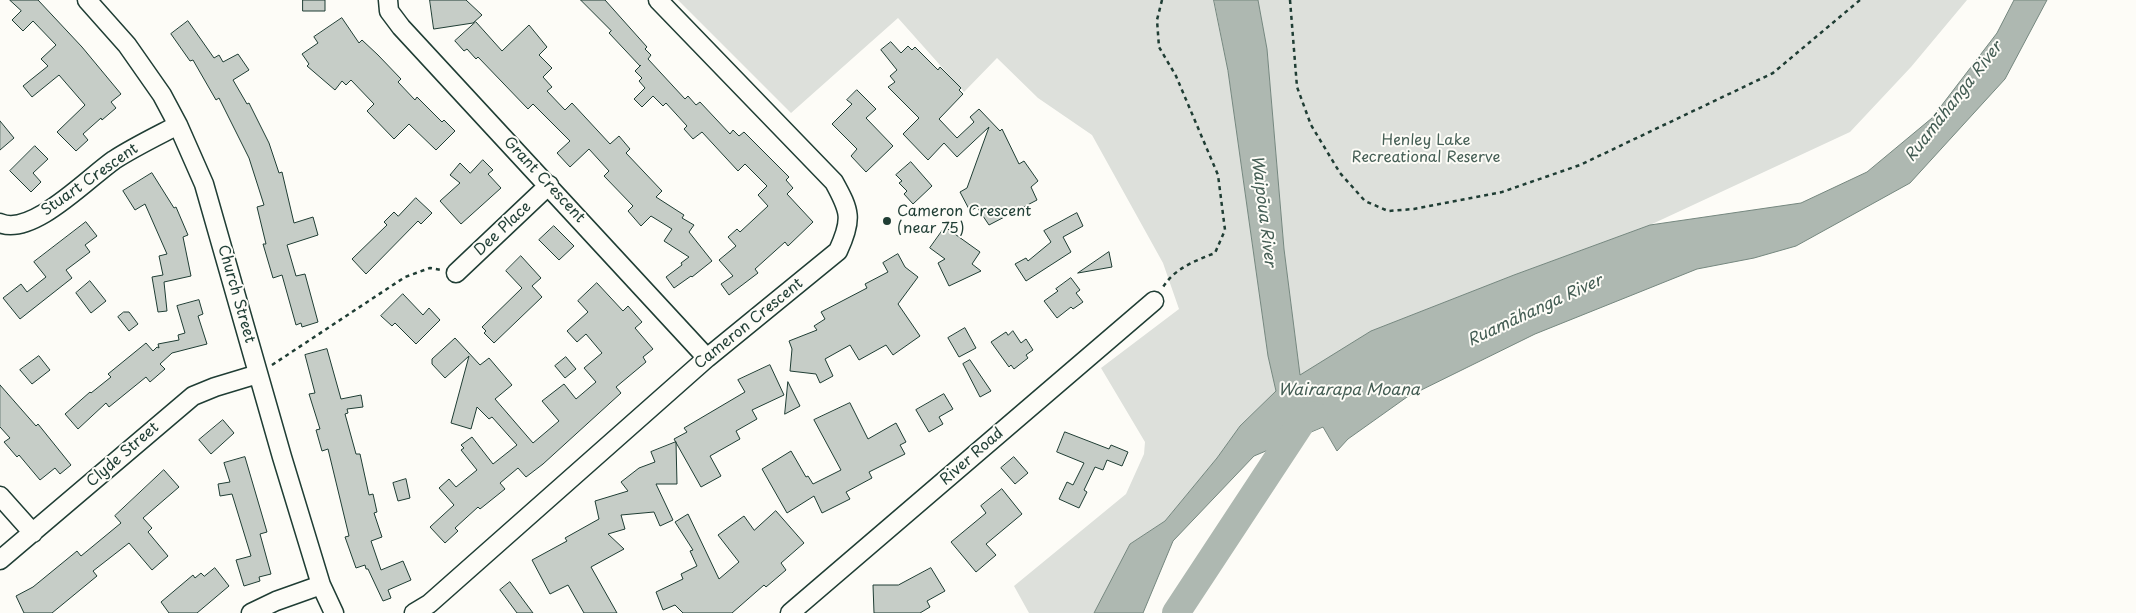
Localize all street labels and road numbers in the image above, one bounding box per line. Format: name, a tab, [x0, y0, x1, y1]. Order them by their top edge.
street label: Grant Crescent	[500, 133, 588, 227]
street label: Stuart Crescent	[38, 140, 142, 220]
street label: Dee Place	[471, 198, 535, 260]
street label: Church Street	[213, 243, 259, 345]
street label: Cameron Crescent	[691, 275, 807, 373]
street label: Clyde Street	[83, 419, 163, 491]
street label: River Road	[937, 425, 1007, 489]

